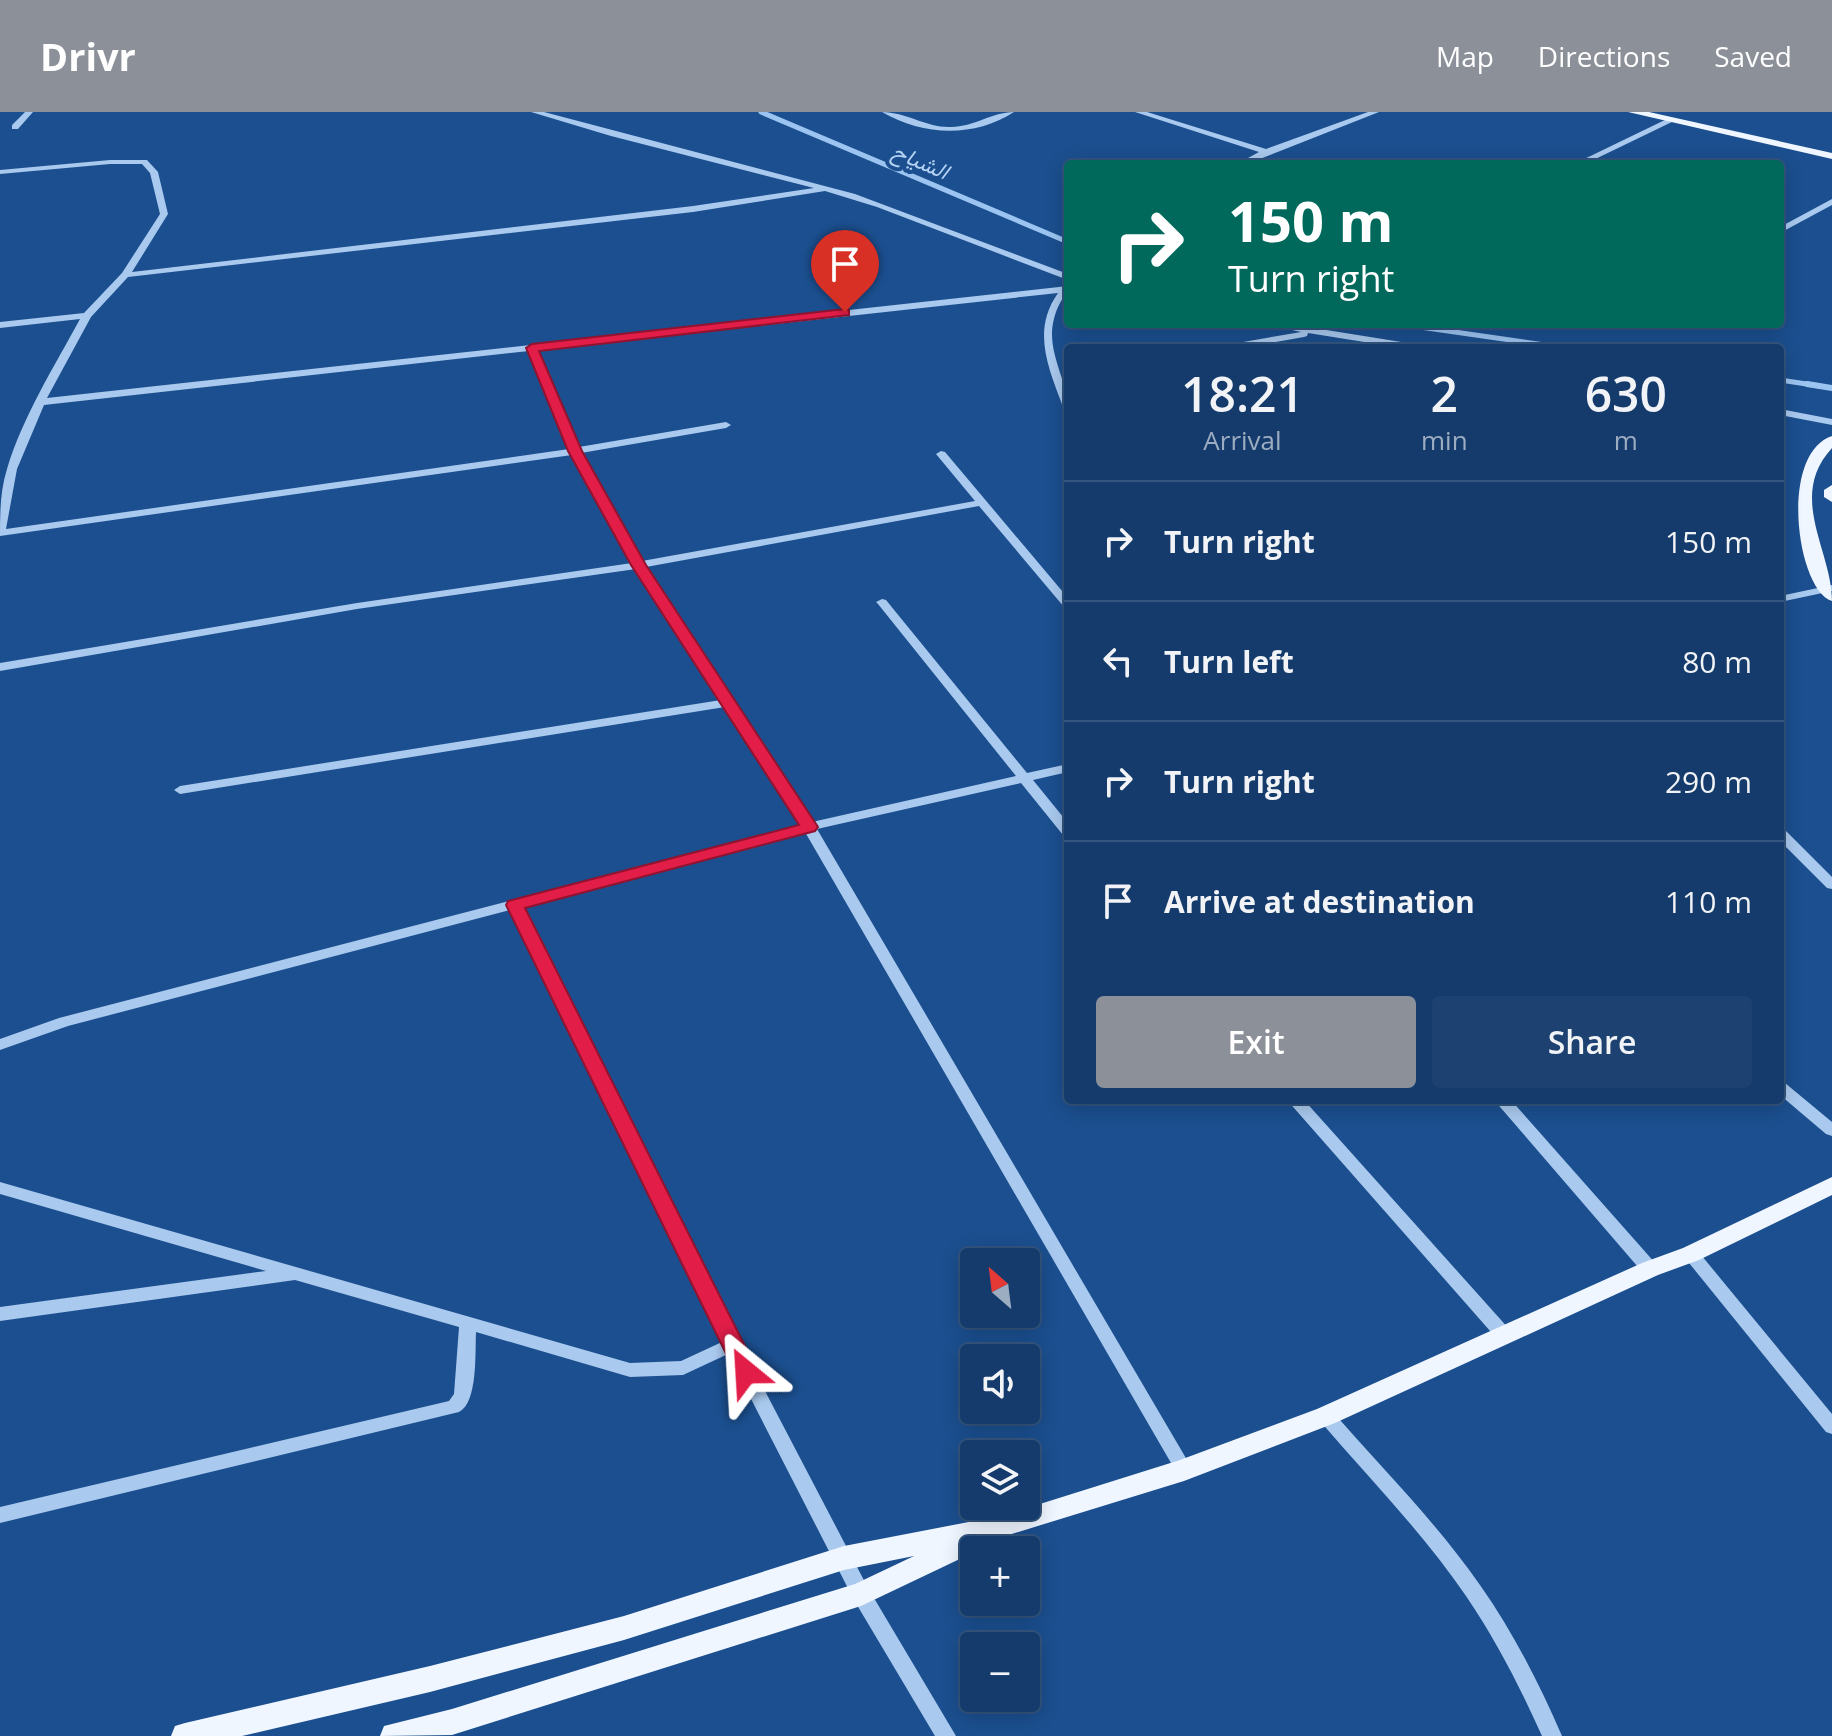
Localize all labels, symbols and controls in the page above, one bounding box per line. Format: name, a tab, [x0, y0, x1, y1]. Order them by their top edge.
text: Drivr	[40, 30, 136, 82]
text: Map	[1436, 37, 1494, 75]
text: Directions	[1538, 37, 1670, 75]
text: Saved	[1714, 37, 1792, 75]
water label: الشياح	[887, 135, 956, 188]
text: 150 m	[1228, 182, 1394, 258]
icon: right	[1096, 192, 1200, 296]
pin	[811, 230, 879, 312]
icon: arrive	[823, 242, 867, 286]
text: Turn right	[1228, 254, 1394, 303]
text: 18:21	[1181, 361, 1304, 426]
text: 2	[1431, 361, 1458, 426]
text: 630	[1585, 361, 1667, 426]
text: Arrival	[1203, 422, 1282, 458]
text: min	[1421, 422, 1468, 458]
text: m	[1614, 422, 1638, 458]
icon: right	[1096, 519, 1140, 563]
text: Turn right	[1164, 521, 1315, 562]
text: 150 m	[1665, 521, 1752, 562]
icon: left	[1096, 639, 1140, 683]
text: Turn left	[1164, 641, 1294, 682]
text: 80 m	[1682, 641, 1752, 682]
icon: right	[1096, 759, 1140, 803]
text: Turn right	[1164, 761, 1315, 802]
text: 290 m	[1665, 761, 1752, 802]
icon: arrive	[1096, 879, 1140, 923]
text: Arrive at destination	[1164, 881, 1475, 922]
text: 110 m	[1665, 881, 1752, 922]
button: Exit	[1096, 996, 1416, 1088]
button: Share	[1432, 996, 1752, 1088]
north arrow	[960, 1248, 1040, 1328]
map controls	[960, 1248, 1040, 1712]
position arrow	[704, 1330, 788, 1414]
button: sound	[960, 1344, 1040, 1424]
button: layers	[960, 1440, 1040, 1520]
button: +	[960, 1536, 1040, 1616]
button: −	[960, 1632, 1040, 1712]

